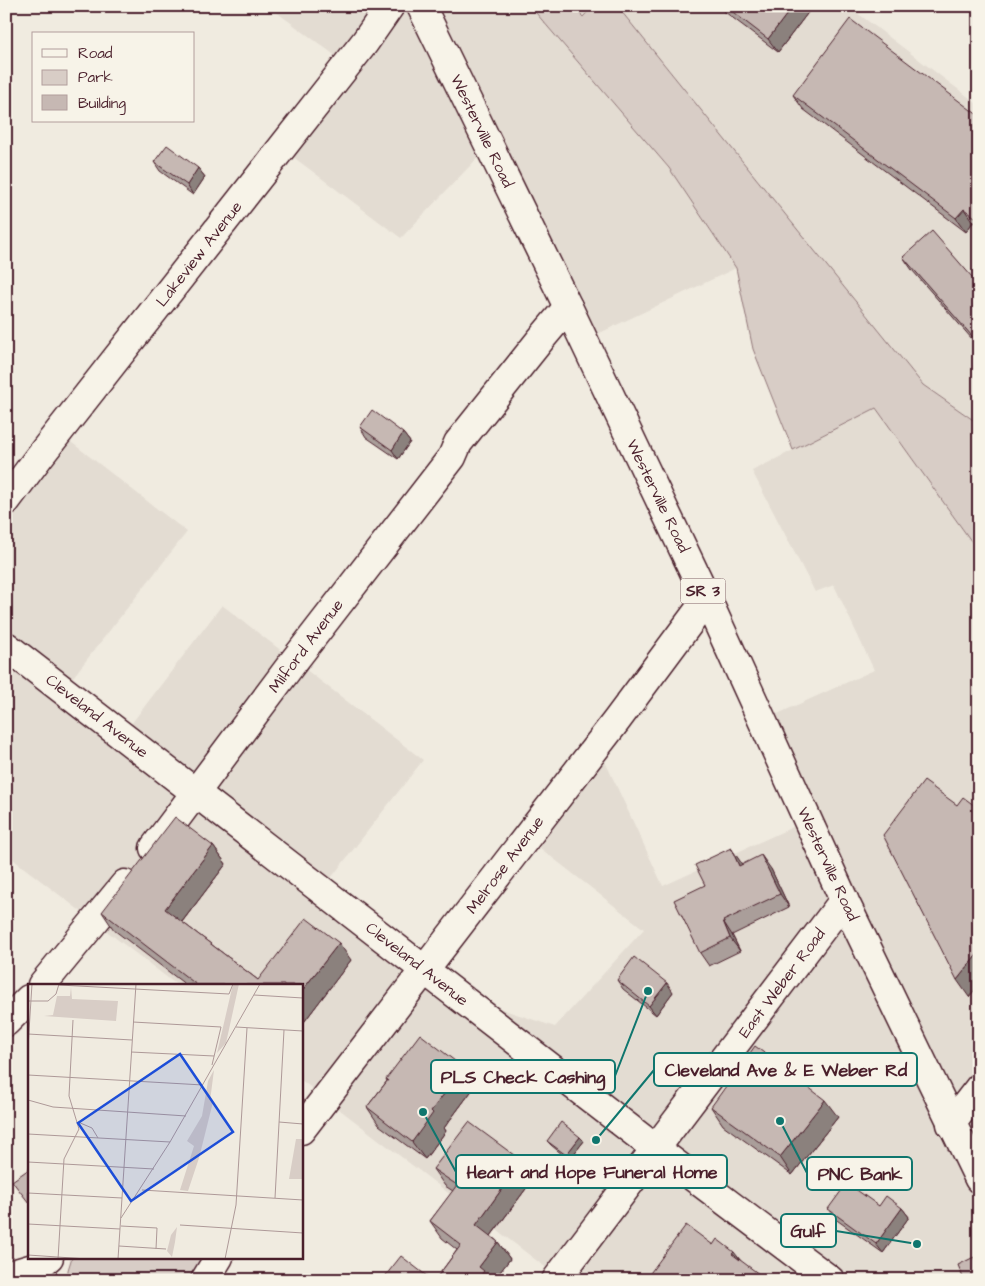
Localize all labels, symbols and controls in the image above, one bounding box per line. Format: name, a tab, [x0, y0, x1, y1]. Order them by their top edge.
legend	[32, 32, 195, 122]
text: Road	[78, 43, 113, 64]
text: Park	[78, 67, 113, 88]
street label: Westerville Road	[445, 71, 519, 191]
text: Building	[78, 93, 126, 115]
street label: Lakeview Avenue	[151, 196, 247, 311]
street label: Westerville Road	[621, 436, 695, 556]
road number: SR 3	[680, 578, 726, 604]
street label: Milford Avenue	[263, 594, 349, 697]
street label: Cleveland Avenue	[41, 669, 153, 763]
street label: Westerville Road	[792, 803, 864, 925]
street label: Melrose Avenue	[461, 811, 549, 918]
street label: Cleveland Avenue	[361, 917, 473, 1011]
street label: East Weber Road	[734, 924, 830, 1042]
inset map	[28, 984, 302, 1258]
callout: Cleveland Ave & E Weber Rd	[654, 1053, 917, 1086]
text: Cleveland Ave & E Weber Rd	[665, 1058, 908, 1083]
callout: PLS Check Cashing	[431, 1060, 615, 1093]
text: PLS Check Cashing	[441, 1065, 606, 1091]
callout: Heart and Hope Funeral Home	[456, 1155, 727, 1188]
callout: PNC Bank	[807, 1157, 912, 1190]
text: Heart and Hope Funeral Home	[466, 1160, 718, 1185]
text: PNC Bank	[818, 1162, 903, 1187]
callout: Gulf	[781, 1214, 836, 1247]
text: Gulf	[790, 1219, 827, 1244]

